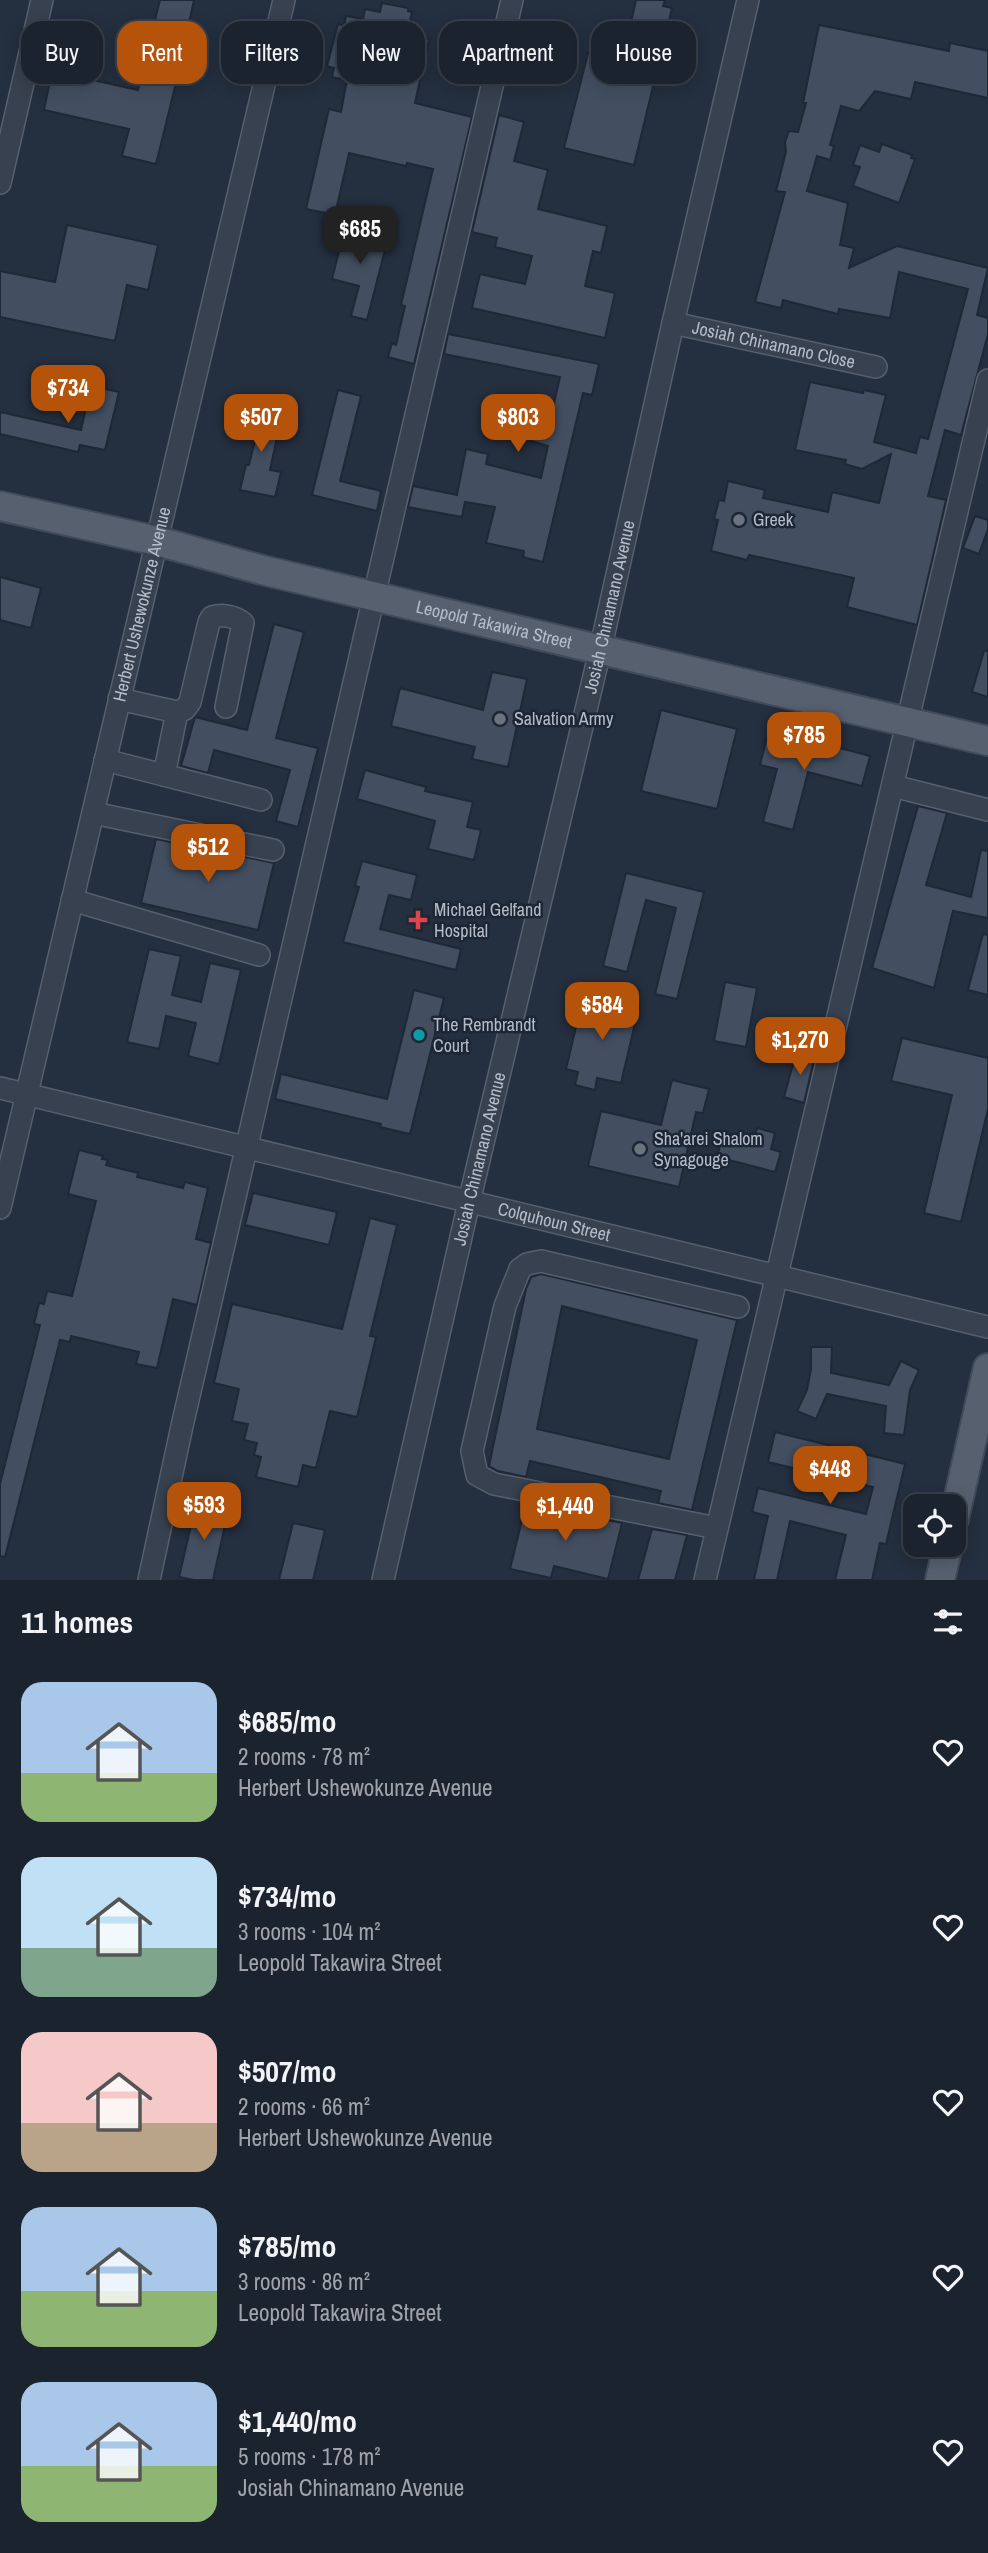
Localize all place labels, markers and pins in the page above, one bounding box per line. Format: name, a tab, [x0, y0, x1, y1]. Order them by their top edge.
pin: $685	[319, 206, 401, 266]
pin: $734	[27, 366, 109, 425]
pin: $507	[220, 394, 302, 454]
pin: $803	[477, 394, 559, 454]
place label: Greek	[753, 507, 794, 532]
marker: Greek	[731, 512, 747, 528]
place label: Salvation Army	[514, 706, 614, 731]
marker: Salvation Army	[492, 711, 508, 727]
pin: $785	[763, 712, 845, 772]
pin: $512	[167, 824, 249, 884]
place label: Michael Gelfand Hospital	[434, 897, 541, 943]
marker: Michael Gelfand Hospital	[408, 910, 428, 930]
pin: $584	[561, 982, 643, 1042]
place label: The Rembrandt Court	[433, 1012, 536, 1058]
pin: $1,270	[743, 1018, 857, 1077]
marker: The Rembrandt Court	[411, 1027, 427, 1043]
place label: Sha'arei Shalom Synagouge	[654, 1126, 763, 1172]
marker: Sha'arei Shalom Synagouge	[632, 1141, 648, 1157]
pin: $448	[789, 1446, 871, 1506]
pin: $593	[163, 1482, 245, 1542]
pin: $1,440	[508, 1484, 622, 1543]

